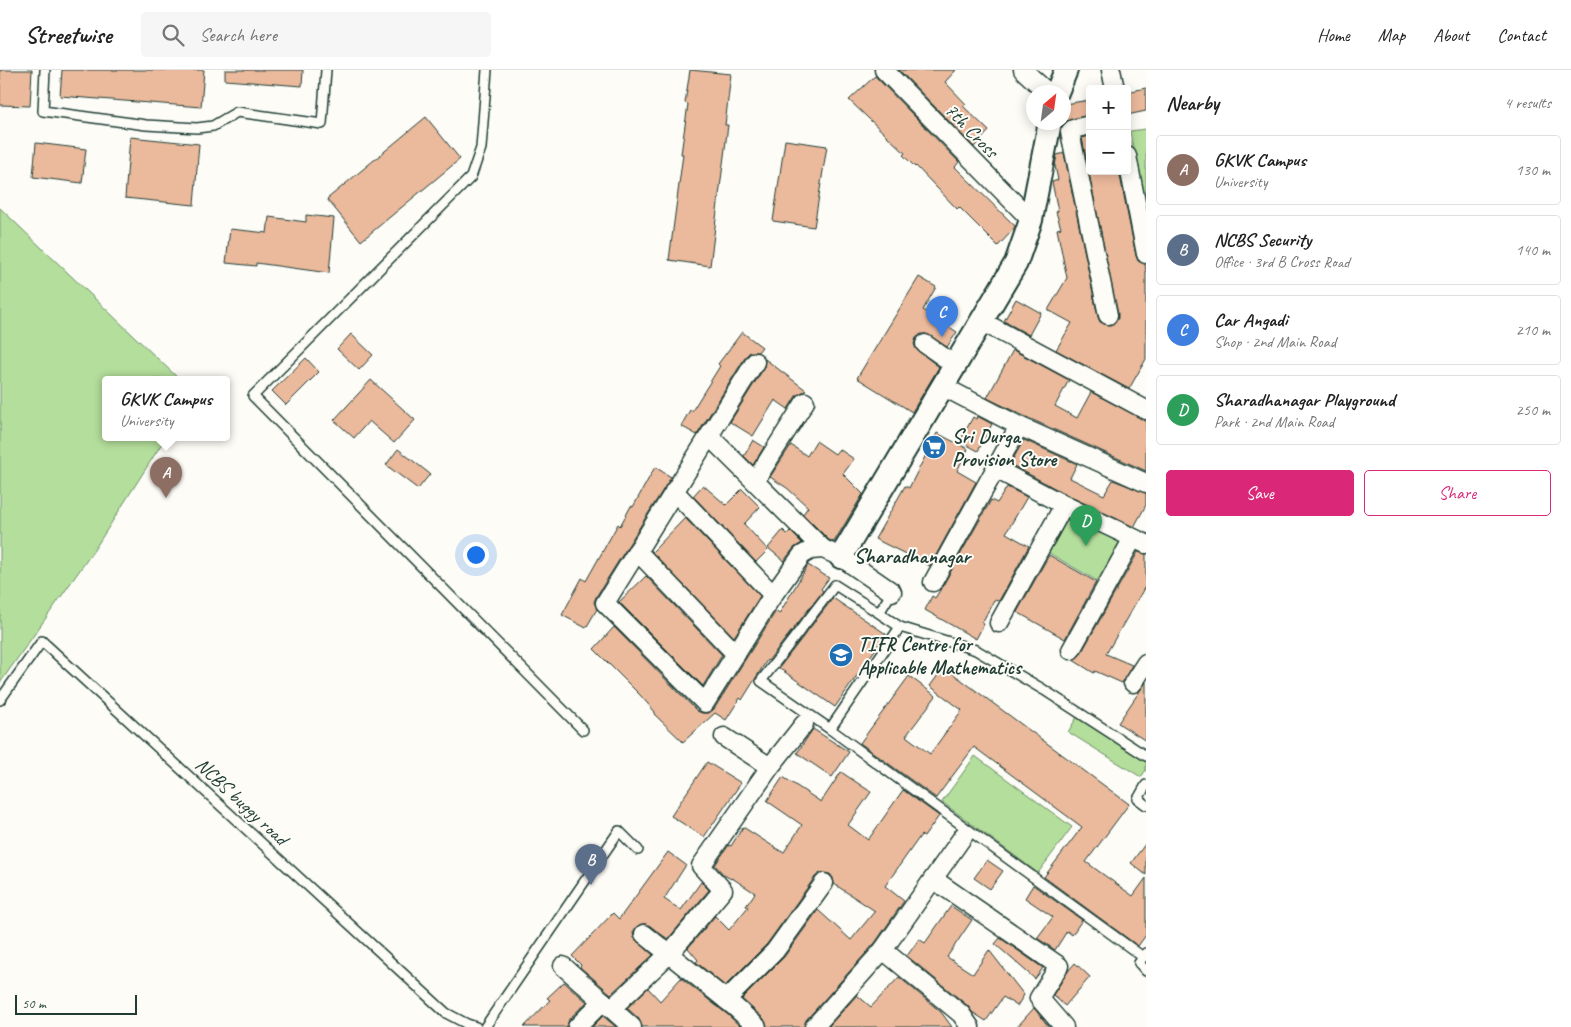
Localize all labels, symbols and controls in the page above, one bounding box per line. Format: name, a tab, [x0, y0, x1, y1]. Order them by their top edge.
search box	[141, 12, 491, 57]
text: Streetwise	[25, 20, 111, 50]
icon: search	[159, 21, 187, 49]
text: Search here	[199, 23, 277, 47]
text: Home	[1317, 24, 1350, 46]
text: Map	[1378, 24, 1405, 46]
text: About	[1433, 24, 1469, 46]
text: Contact	[1497, 24, 1546, 46]
north arrow	[1026, 85, 1071, 130]
map controls	[1086, 85, 1131, 175]
button: +	[1086, 85, 1131, 130]
text: Nearby	[1166, 90, 1219, 116]
text: 4 results	[1504, 93, 1551, 113]
street label: 7th Cross	[939, 98, 1005, 165]
button: −	[1086, 130, 1131, 175]
text: GKVK Campus	[1214, 148, 1306, 172]
text: A	[1179, 160, 1187, 180]
text: 130 m	[1516, 160, 1550, 180]
text: University	[1214, 172, 1267, 192]
text: NCBS Security	[1214, 228, 1311, 252]
text: B	[1179, 240, 1187, 260]
text: 140 m	[1516, 240, 1550, 260]
text: Office · 3rd B Cross Road	[1214, 252, 1350, 272]
pin: C	[926, 296, 958, 337]
text: Car Angadi	[1214, 308, 1287, 332]
text: C	[1179, 320, 1187, 340]
text: 210 m	[1516, 320, 1550, 340]
text: Shop · 2nd Main Road	[1214, 332, 1336, 352]
popup	[102, 376, 230, 441]
text: GKVK Campus	[120, 387, 212, 411]
text: Sharadhanagar Playground	[1214, 388, 1395, 412]
text: D	[1178, 400, 1188, 420]
text: 250 m	[1516, 400, 1550, 420]
text: University	[120, 411, 173, 431]
text: Park · 2nd Main Road	[1214, 412, 1334, 432]
place label: Sri Durga Provision Store	[952, 424, 1057, 472]
supermarket icon: Sri Durga Provision Store	[921, 434, 947, 460]
pin: A	[150, 457, 182, 498]
button: Save	[1166, 470, 1354, 516]
button: Share	[1364, 470, 1551, 516]
pin: D	[1070, 505, 1102, 546]
your location	[463, 542, 489, 568]
district label: Sharadhanagar	[854, 543, 973, 569]
place label: TIFR Centre for Applicable Mathematics	[858, 632, 1023, 680]
school or university icon: TIFR Centre for Applicable Mathematics	[828, 642, 854, 668]
street label: NCBS buggy road	[190, 752, 296, 853]
pin: B	[575, 844, 607, 885]
scale bar	[15, 992, 138, 1015]
text: 50 m	[22, 995, 46, 1012]

